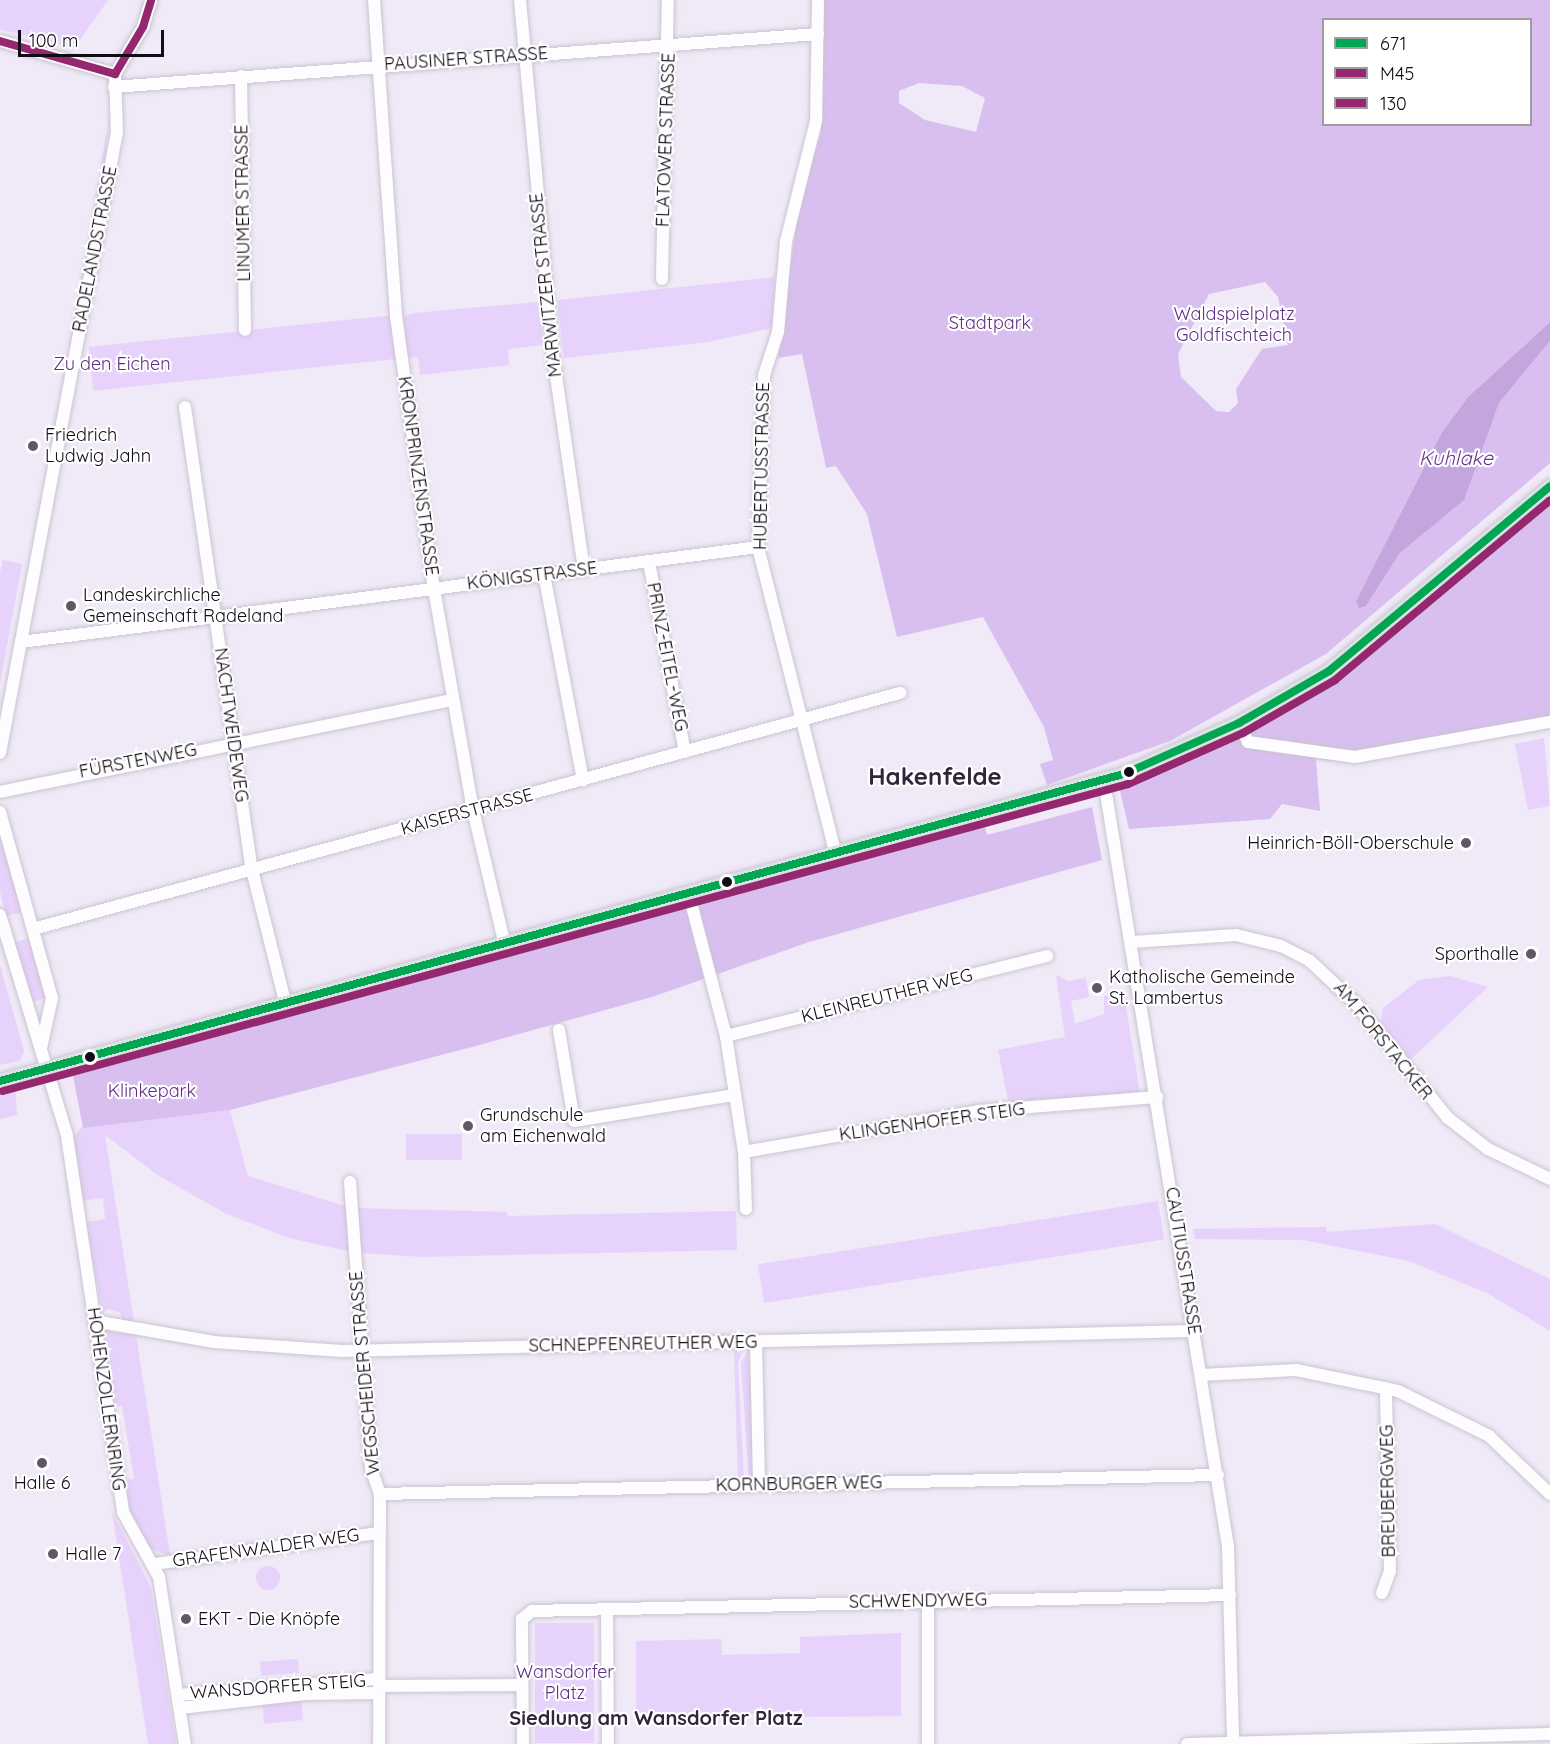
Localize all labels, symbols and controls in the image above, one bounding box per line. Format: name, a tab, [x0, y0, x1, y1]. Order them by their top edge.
scale bar	[21, 18, 166, 56]
legend	[1322, 18, 1532, 126]
text: 100 m	[29, 29, 78, 52]
text: 671	[1380, 32, 1406, 55]
street label: PAUSINER STRASSE	[383, 42, 549, 76]
street label: FLATOWER STRASSE	[652, 52, 680, 228]
text: M45	[1380, 62, 1414, 85]
text: 130	[1380, 92, 1407, 115]
street label: LINUMER STRASSE	[231, 124, 255, 282]
street label: RADELANDSTRASSE	[68, 164, 122, 334]
street label: MARWITZER STRASSE	[526, 192, 566, 378]
park label: Waldspielplatz Goldfischteich	[1173, 304, 1295, 346]
park label: Stadtpark	[949, 312, 1031, 334]
park label: Zu den Eichen	[53, 353, 171, 375]
street label: KRONPRINZENSTRASSE	[393, 375, 443, 577]
street label: HUBERTUSSTRASSE	[750, 382, 774, 550]
place label: Friedrich Ludwig Jahn	[45, 425, 151, 468]
marker: Friedrich Ludwig Jahn	[26, 439, 40, 453]
water label: Kuhlake	[1419, 445, 1493, 469]
street label: KÖNIGSTRASSE	[466, 557, 598, 595]
street label: PRINZ-EITEL-WEG	[642, 581, 692, 733]
place label: Landeskirchliche Gemeinschaft Radeland	[83, 585, 283, 628]
marker: Landeskirchliche Gemeinschaft Radeland	[64, 599, 78, 613]
street label: NACHTWEIDEWEG	[209, 646, 253, 804]
street label: FÜRSTENWEG	[77, 739, 199, 783]
district label: Hakenfelde	[868, 763, 1002, 791]
unlabelled marker	[1123, 766, 1135, 778]
street label: KAISERSTRASSE	[399, 784, 535, 840]
place label: Heinrich-Böll-Oberschule	[1247, 832, 1454, 854]
marker: Heinrich-Böll-Oberschule	[1459, 836, 1473, 850]
unlabelled marker	[721, 876, 733, 888]
place label: Sporthalle	[1435, 943, 1519, 965]
marker: Sporthalle	[1524, 947, 1538, 961]
street label: KLEINREUTHER WEG	[799, 964, 975, 1028]
place label: Katholische Gemeinde St. Lambertus	[1109, 967, 1295, 1010]
street label: AM FORSTACKER	[1329, 978, 1437, 1104]
marker: Katholische Gemeinde St. Lambertus	[1090, 981, 1104, 995]
unlabelled marker	[84, 1051, 96, 1063]
park label: Klinkepark	[108, 1080, 196, 1102]
street label: KLINGENHOFER STEIG	[838, 1098, 1026, 1146]
place label: Grundschule am Eichenwald	[480, 1105, 606, 1148]
marker: Grundschule am Eichenwald	[461, 1119, 475, 1133]
street label: CAUTIUSSTRASSE	[1161, 1186, 1205, 1336]
street label: WEGSCHEIDER STRASSE	[345, 1270, 385, 1476]
street label: HOHENZOLLERNRING	[82, 1306, 130, 1492]
street label: SCHNEPFENREUTHER WEG	[528, 1331, 758, 1357]
street label: BREUBERGWEG	[1376, 1424, 1400, 1558]
marker: Halle 6	[35, 1456, 49, 1470]
place label: Halle 6	[14, 1472, 70, 1494]
street label: KORNBURGER WEG	[715, 1472, 883, 1496]
street label: GRAFENWALDER WEG	[171, 1524, 361, 1572]
place label: Halle 7	[65, 1543, 121, 1565]
marker: Halle 7	[46, 1547, 60, 1561]
street label: SCHWENDYWEG	[849, 1589, 987, 1613]
place label: EKT - Die Knöpfe	[198, 1608, 340, 1630]
marker: EKT - Die Knöpfe	[179, 1612, 193, 1626]
park label: Wansdorfer Platz	[516, 1662, 614, 1704]
street label: WANSDORFER STEIG	[189, 1670, 367, 1704]
district label: Siedlung am Wansdorfer Platz	[509, 1705, 803, 1729]

